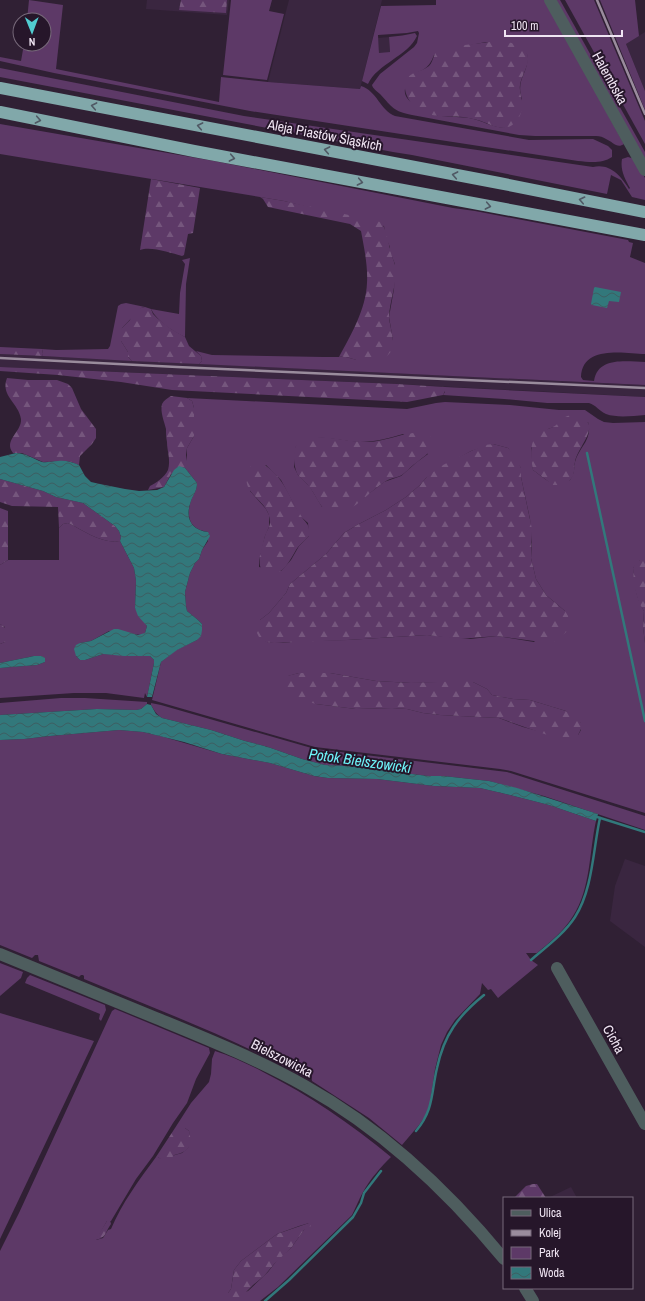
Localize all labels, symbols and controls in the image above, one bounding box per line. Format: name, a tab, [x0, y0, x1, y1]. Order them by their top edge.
north arrow	[12, 12, 52, 52]
scale bar	[505, 12, 622, 38]
text: 100 m	[511, 18, 538, 34]
text: N	[29, 35, 36, 49]
street label: Halembska	[588, 49, 632, 108]
one-way arrow	[91, 103, 97, 111]
one-way arrow	[35, 115, 41, 124]
street label: Aleja Piastów Śląskich	[265, 115, 384, 155]
one-way arrow	[196, 123, 203, 131]
one-way arrow	[324, 147, 330, 155]
one-way arrow	[229, 154, 236, 162]
one-way arrow	[452, 171, 458, 179]
one-way arrow	[357, 178, 363, 186]
one-way arrow	[579, 196, 586, 205]
one-way arrow	[485, 202, 491, 210]
water label: Potok Bielszowicki	[307, 743, 413, 778]
street label: Cicha	[599, 1022, 629, 1057]
street label: Bielszowicka	[248, 1035, 316, 1082]
legend	[503, 1197, 633, 1289]
text: Ulica	[539, 1205, 562, 1221]
text: Kolej	[539, 1225, 561, 1241]
text: Park	[539, 1245, 559, 1261]
text: Woda	[539, 1265, 565, 1281]

